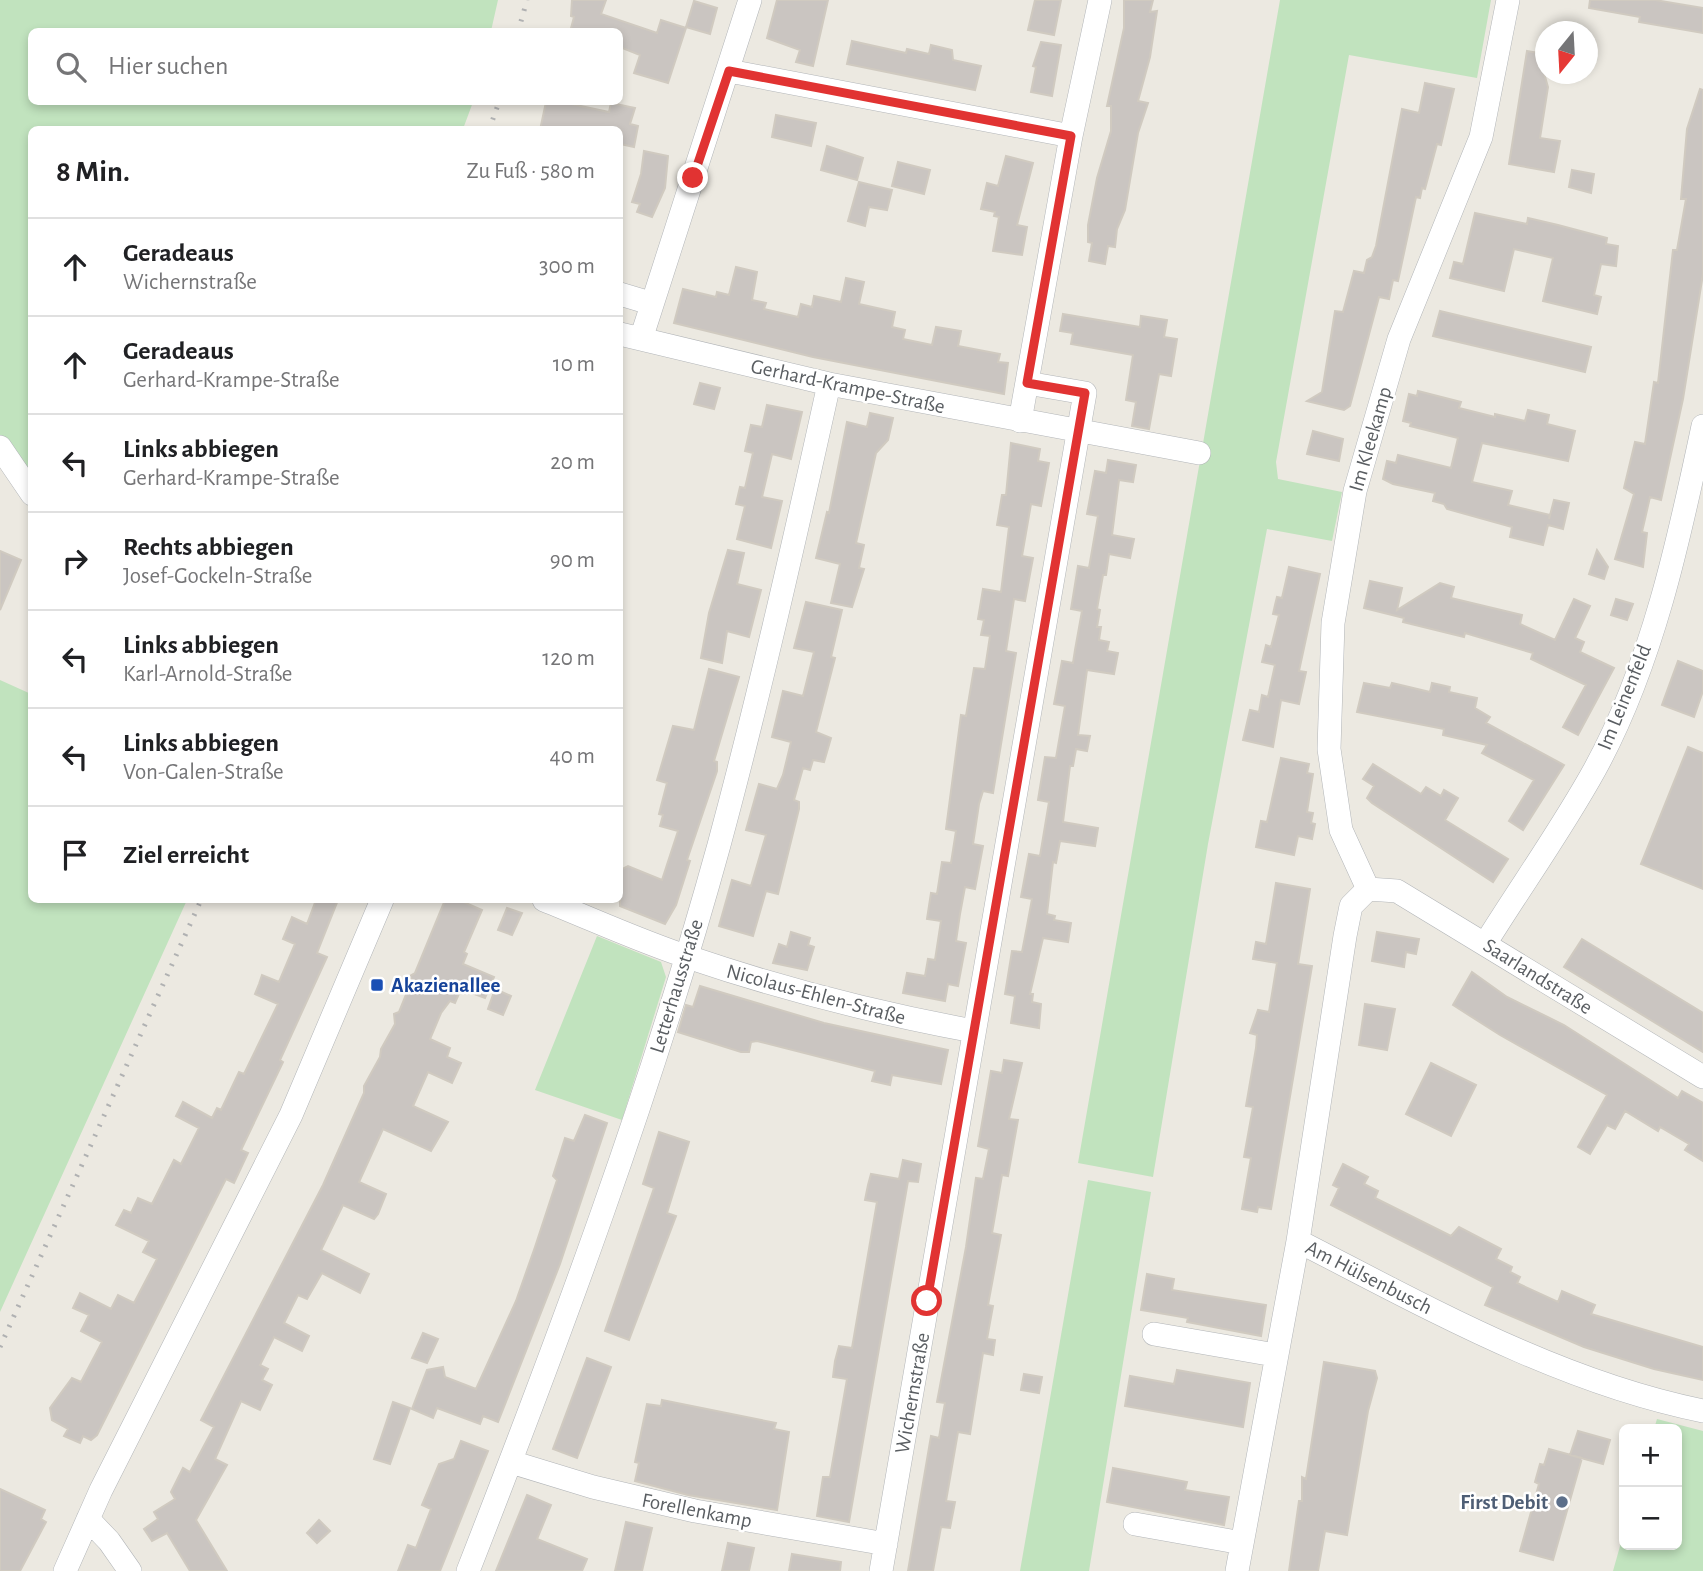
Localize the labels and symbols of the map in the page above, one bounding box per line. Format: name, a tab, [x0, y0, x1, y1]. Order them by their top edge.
north arrow	[1535, 21, 1598, 84]
route end	[677, 162, 708, 193]
street label: Gerhard-Krampe-Straße	[749, 356, 947, 417]
street label: Im Kleekamp	[1346, 384, 1395, 494]
street label: Im Leinenfeld	[1594, 641, 1655, 753]
street label: Letterhausstraße	[646, 917, 707, 1056]
street label: Saarlandstraße	[1480, 935, 1596, 1018]
street label: Nicolaus-Ehlen-Straße	[724, 960, 908, 1028]
place label: Akazienallee	[391, 975, 500, 996]
marker: Akazienallee	[369, 977, 385, 993]
street label: Am Hülsenbusch	[1302, 1237, 1435, 1318]
route start	[911, 1285, 942, 1316]
street label: Wichernstraße	[892, 1331, 933, 1455]
street label: Forellenkamp	[640, 1490, 754, 1531]
place label: First Debit	[1460, 1492, 1548, 1513]
marker: First Debit	[1554, 1494, 1570, 1510]

